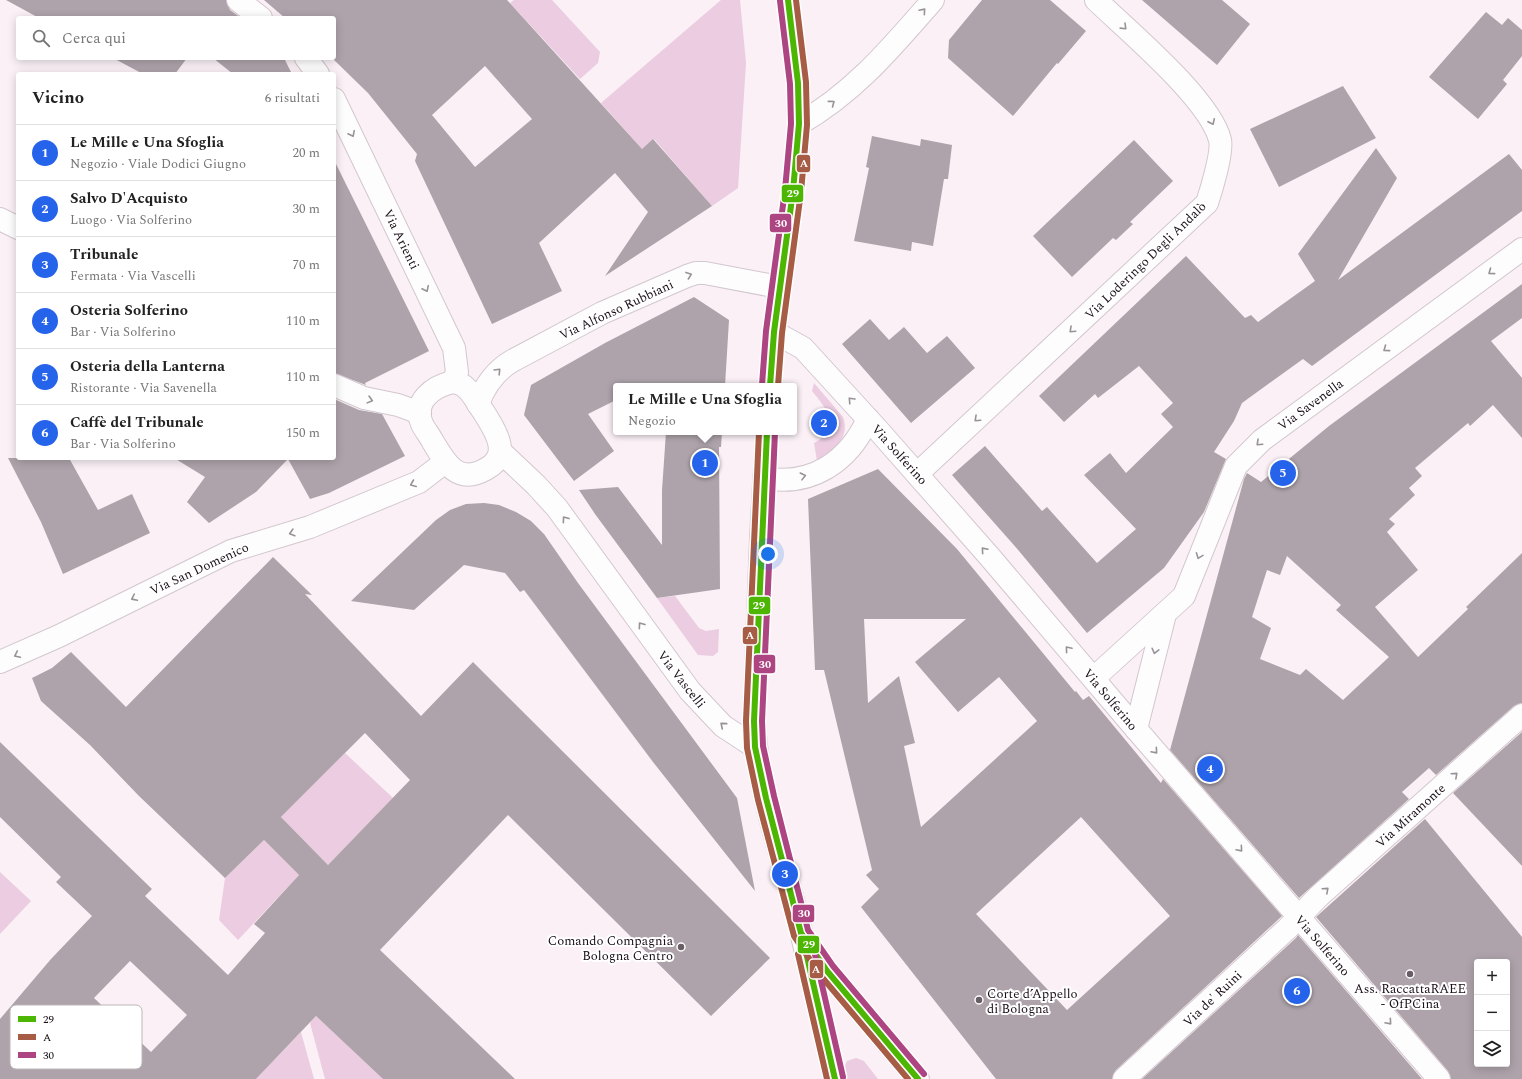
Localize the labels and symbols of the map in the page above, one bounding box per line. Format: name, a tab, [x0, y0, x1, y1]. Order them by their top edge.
one-way arrow	[919, 8, 926, 16]
one-way arrow	[1119, 22, 1127, 30]
one-way arrow	[828, 100, 835, 108]
one-way arrow	[1207, 118, 1215, 125]
one-way arrow	[347, 130, 355, 137]
line badge: A	[796, 154, 811, 173]
text: A	[800, 155, 809, 172]
line badge: 29	[781, 184, 804, 203]
text: 29	[787, 185, 799, 202]
street label: Via Loderingo Degli Andalò	[1080, 197, 1211, 324]
street label: Via Arienti	[378, 206, 424, 273]
line badge: 30	[769, 213, 792, 233]
text: 30	[775, 215, 787, 232]
one-way arrow	[1488, 267, 1495, 274]
one-way arrow	[685, 272, 692, 280]
street label: Via Alfonso Rubbiani	[556, 275, 677, 345]
one-way arrow	[421, 285, 429, 293]
one-way arrow	[1069, 325, 1077, 333]
one-way arrow	[1383, 344, 1390, 351]
one-way arrow	[493, 368, 501, 376]
street label: Via Savenella	[1273, 374, 1348, 436]
one-way arrow	[367, 395, 373, 403]
one-way arrow	[849, 398, 856, 405]
pin: 2	[811, 408, 837, 438]
one-way arrow	[974, 414, 982, 422]
street label: Via Solferino	[866, 420, 932, 490]
one-way arrow	[1256, 438, 1264, 446]
pin: 1	[692, 448, 718, 478]
pin: 5	[1270, 458, 1296, 488]
one-way arrow	[799, 472, 806, 481]
one-way arrow	[409, 479, 417, 487]
one-way arrow	[563, 517, 570, 524]
one-way arrow	[289, 528, 296, 536]
street label: Via San Domenico	[147, 537, 252, 601]
your location	[758, 544, 778, 564]
one-way arrow	[981, 547, 988, 555]
one-way arrow	[1196, 553, 1204, 560]
one-way arrow	[131, 594, 138, 601]
line badge: 29	[748, 596, 771, 615]
text: 29	[753, 597, 765, 614]
one-way arrow	[639, 622, 646, 629]
line badge: A	[742, 626, 758, 645]
text: A	[746, 627, 755, 644]
street label: Via Vascelli	[652, 646, 710, 713]
one-way arrow	[1066, 646, 1073, 653]
one-way arrow	[1152, 648, 1160, 655]
one-way arrow	[14, 650, 21, 658]
line badge: 30	[753, 654, 776, 674]
text: 30	[759, 656, 771, 673]
street label: Via Solferino	[1078, 664, 1142, 735]
one-way arrow	[720, 723, 727, 730]
one-way arrow	[1150, 746, 1157, 754]
pin: 4	[1197, 754, 1223, 784]
one-way arrow	[1450, 773, 1457, 780]
street label: Via Miramonte	[1371, 779, 1450, 853]
one-way arrow	[1235, 845, 1242, 852]
pin: 3	[772, 859, 798, 889]
one-way arrow	[1322, 888, 1329, 895]
line badge: 30	[792, 904, 815, 923]
text: 30	[798, 905, 810, 922]
street label: Via Solferino	[1290, 910, 1355, 981]
place label: Comando Compagnia Bologna Centro	[548, 931, 674, 966]
line badge: 29	[797, 935, 820, 954]
text: 29	[803, 936, 815, 953]
marker: Comando Compagnia Bologna Centro	[676, 942, 686, 952]
line badge: A	[809, 959, 824, 979]
text: A	[812, 961, 821, 978]
street label: Via de' Ruini	[1178, 966, 1247, 1032]
marker: Ass. RaccattaRAEE - OfPCina	[1405, 969, 1415, 979]
pin: 6	[1284, 976, 1310, 1006]
place label: Ass. RaccattaRAEE - OfPCina	[1354, 979, 1466, 1014]
place label: Corte d’Appello di Bologna	[987, 984, 1078, 1019]
marker: Corte d’Appello di Bologna	[974, 995, 984, 1005]
legend	[10, 1005, 142, 1069]
text: 29	[43, 1011, 54, 1028]
one-way arrow	[1384, 1017, 1391, 1024]
text: A	[43, 1029, 51, 1046]
text: 30	[43, 1047, 54, 1064]

